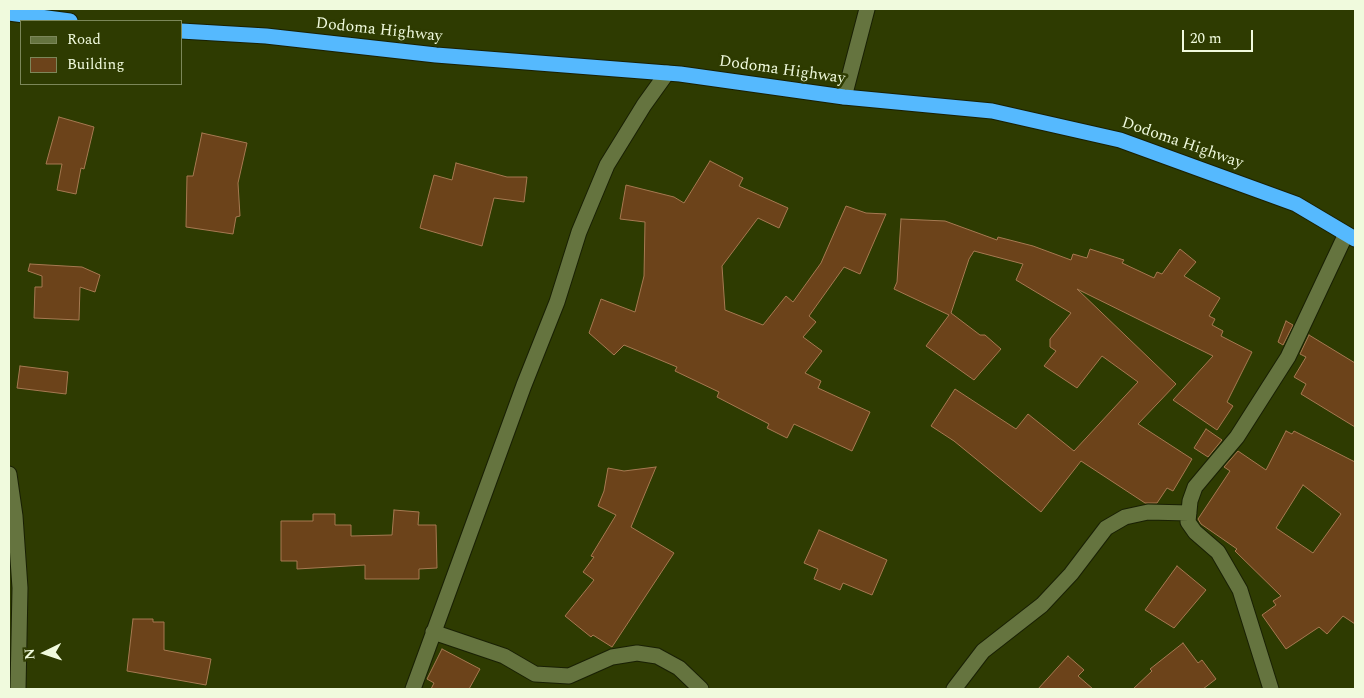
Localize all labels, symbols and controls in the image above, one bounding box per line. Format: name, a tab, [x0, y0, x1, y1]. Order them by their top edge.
street label: Dodoma Highway	[315, 15, 443, 47]
legend	[20, 20, 182, 85]
scale bar	[1184, 20, 1255, 52]
text: 20 m	[1190, 27, 1222, 50]
text: Road	[67, 28, 101, 51]
text: Building	[67, 53, 124, 76]
street label: Dodoma Highway	[718, 53, 846, 89]
street label: Dodoma Highway	[1119, 114, 1245, 174]
north arrow	[20, 628, 70, 678]
text: N	[19, 648, 40, 661]

